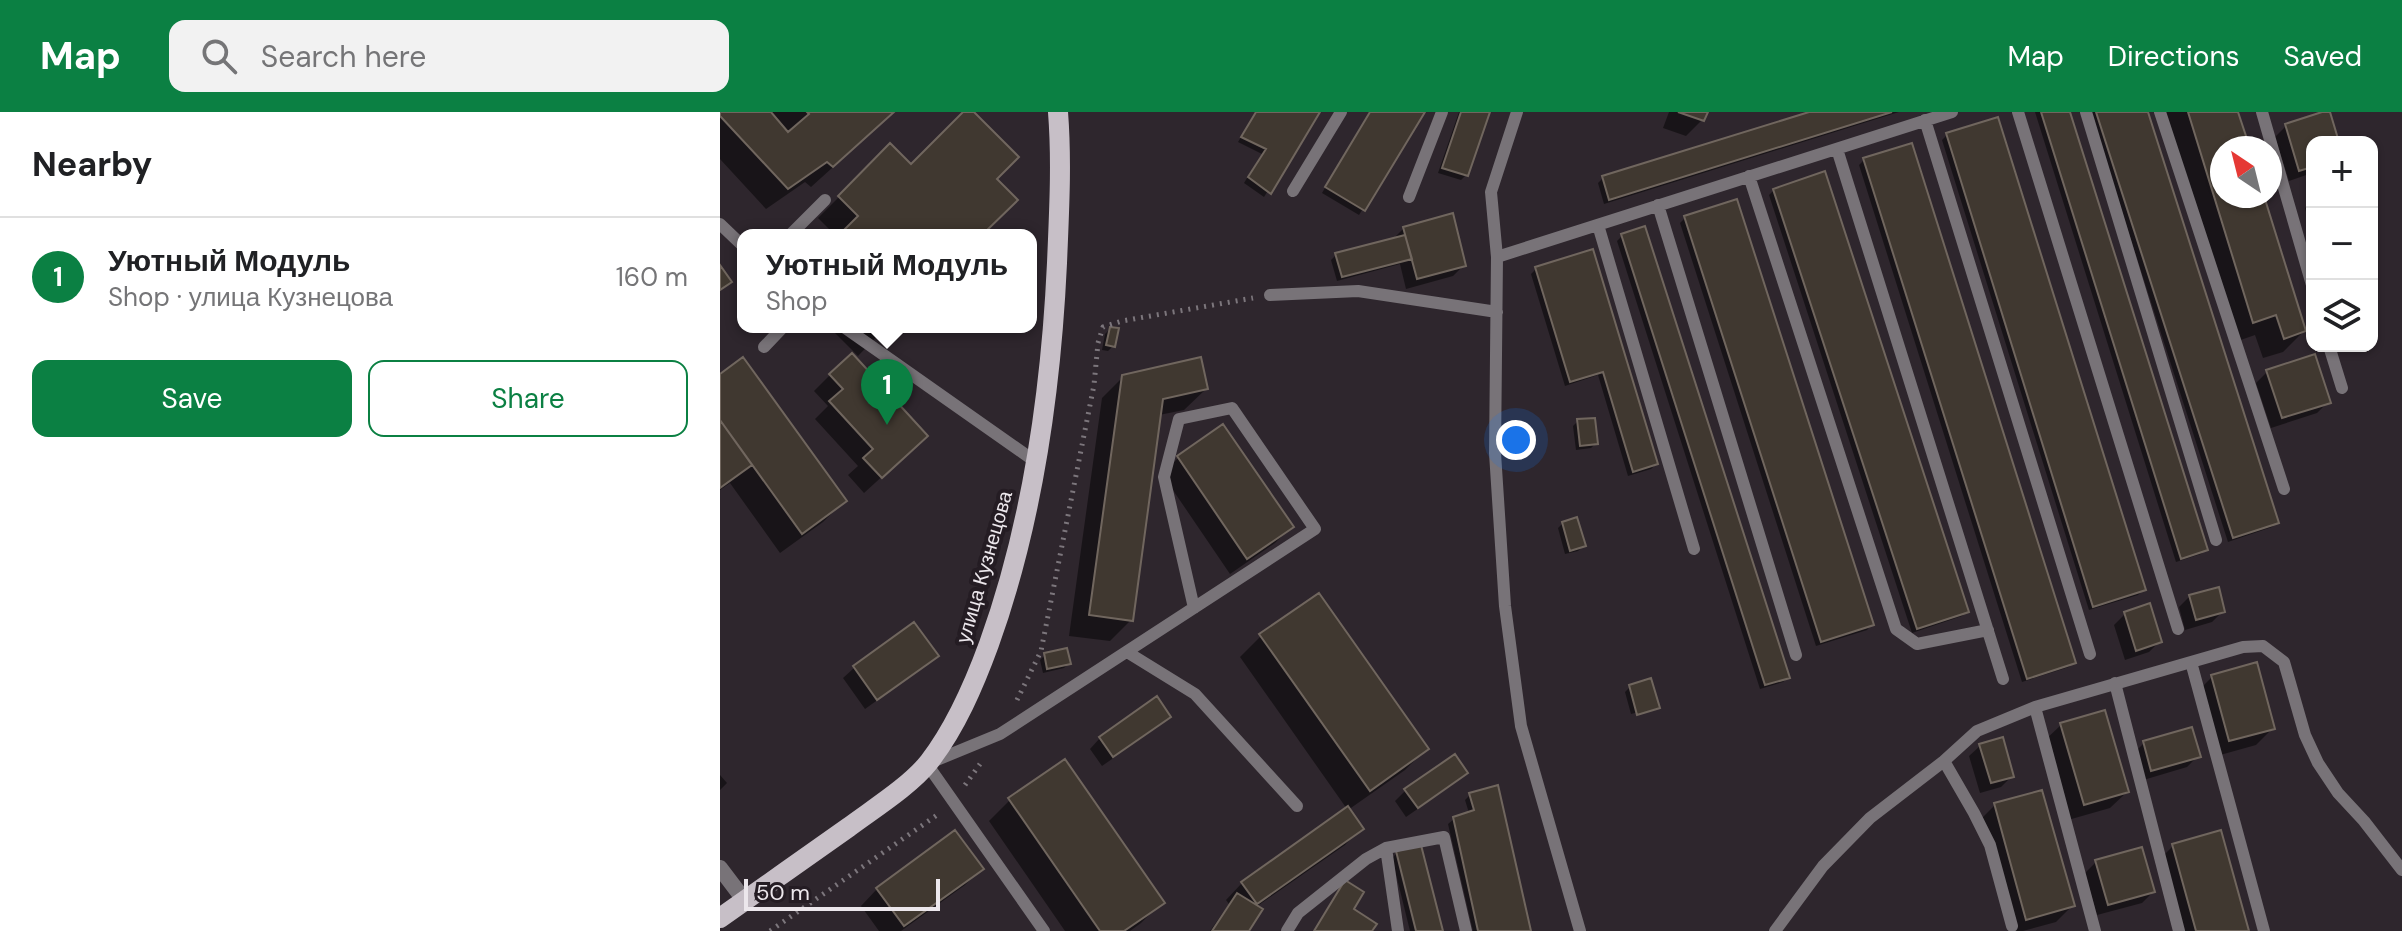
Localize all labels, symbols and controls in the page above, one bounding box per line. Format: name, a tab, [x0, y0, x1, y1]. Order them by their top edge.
search box	[169, 20, 729, 92]
text: Map	[40, 31, 121, 81]
icon: search	[197, 34, 241, 78]
text: Search here	[261, 37, 426, 76]
text: Map	[2007, 38, 2064, 75]
text: Directions	[2108, 38, 2240, 75]
text: Saved	[2284, 38, 2362, 75]
north arrow	[2210, 136, 2282, 208]
map controls	[2306, 136, 2378, 352]
button: +	[2306, 136, 2378, 208]
text: Nearby	[32, 142, 152, 187]
button: −	[2306, 208, 2378, 280]
popup	[737, 229, 1037, 333]
text: Уютный Модуль	[108, 241, 350, 280]
text: Уютный Модуль	[766, 245, 1008, 284]
text: 1	[53, 260, 63, 294]
text: 160 m	[616, 260, 688, 294]
text: Shop · улица Кузнецова	[108, 280, 393, 314]
button: layers	[2306, 280, 2378, 352]
text: Shop	[766, 284, 828, 318]
pin: 1	[861, 359, 913, 425]
button: Save	[32, 360, 352, 437]
button: Share	[368, 360, 688, 437]
your location	[1496, 420, 1536, 460]
street label: улица Кузнецова	[950, 487, 1018, 646]
scale bar	[744, 875, 940, 911]
text: 50 m	[756, 878, 810, 907]

